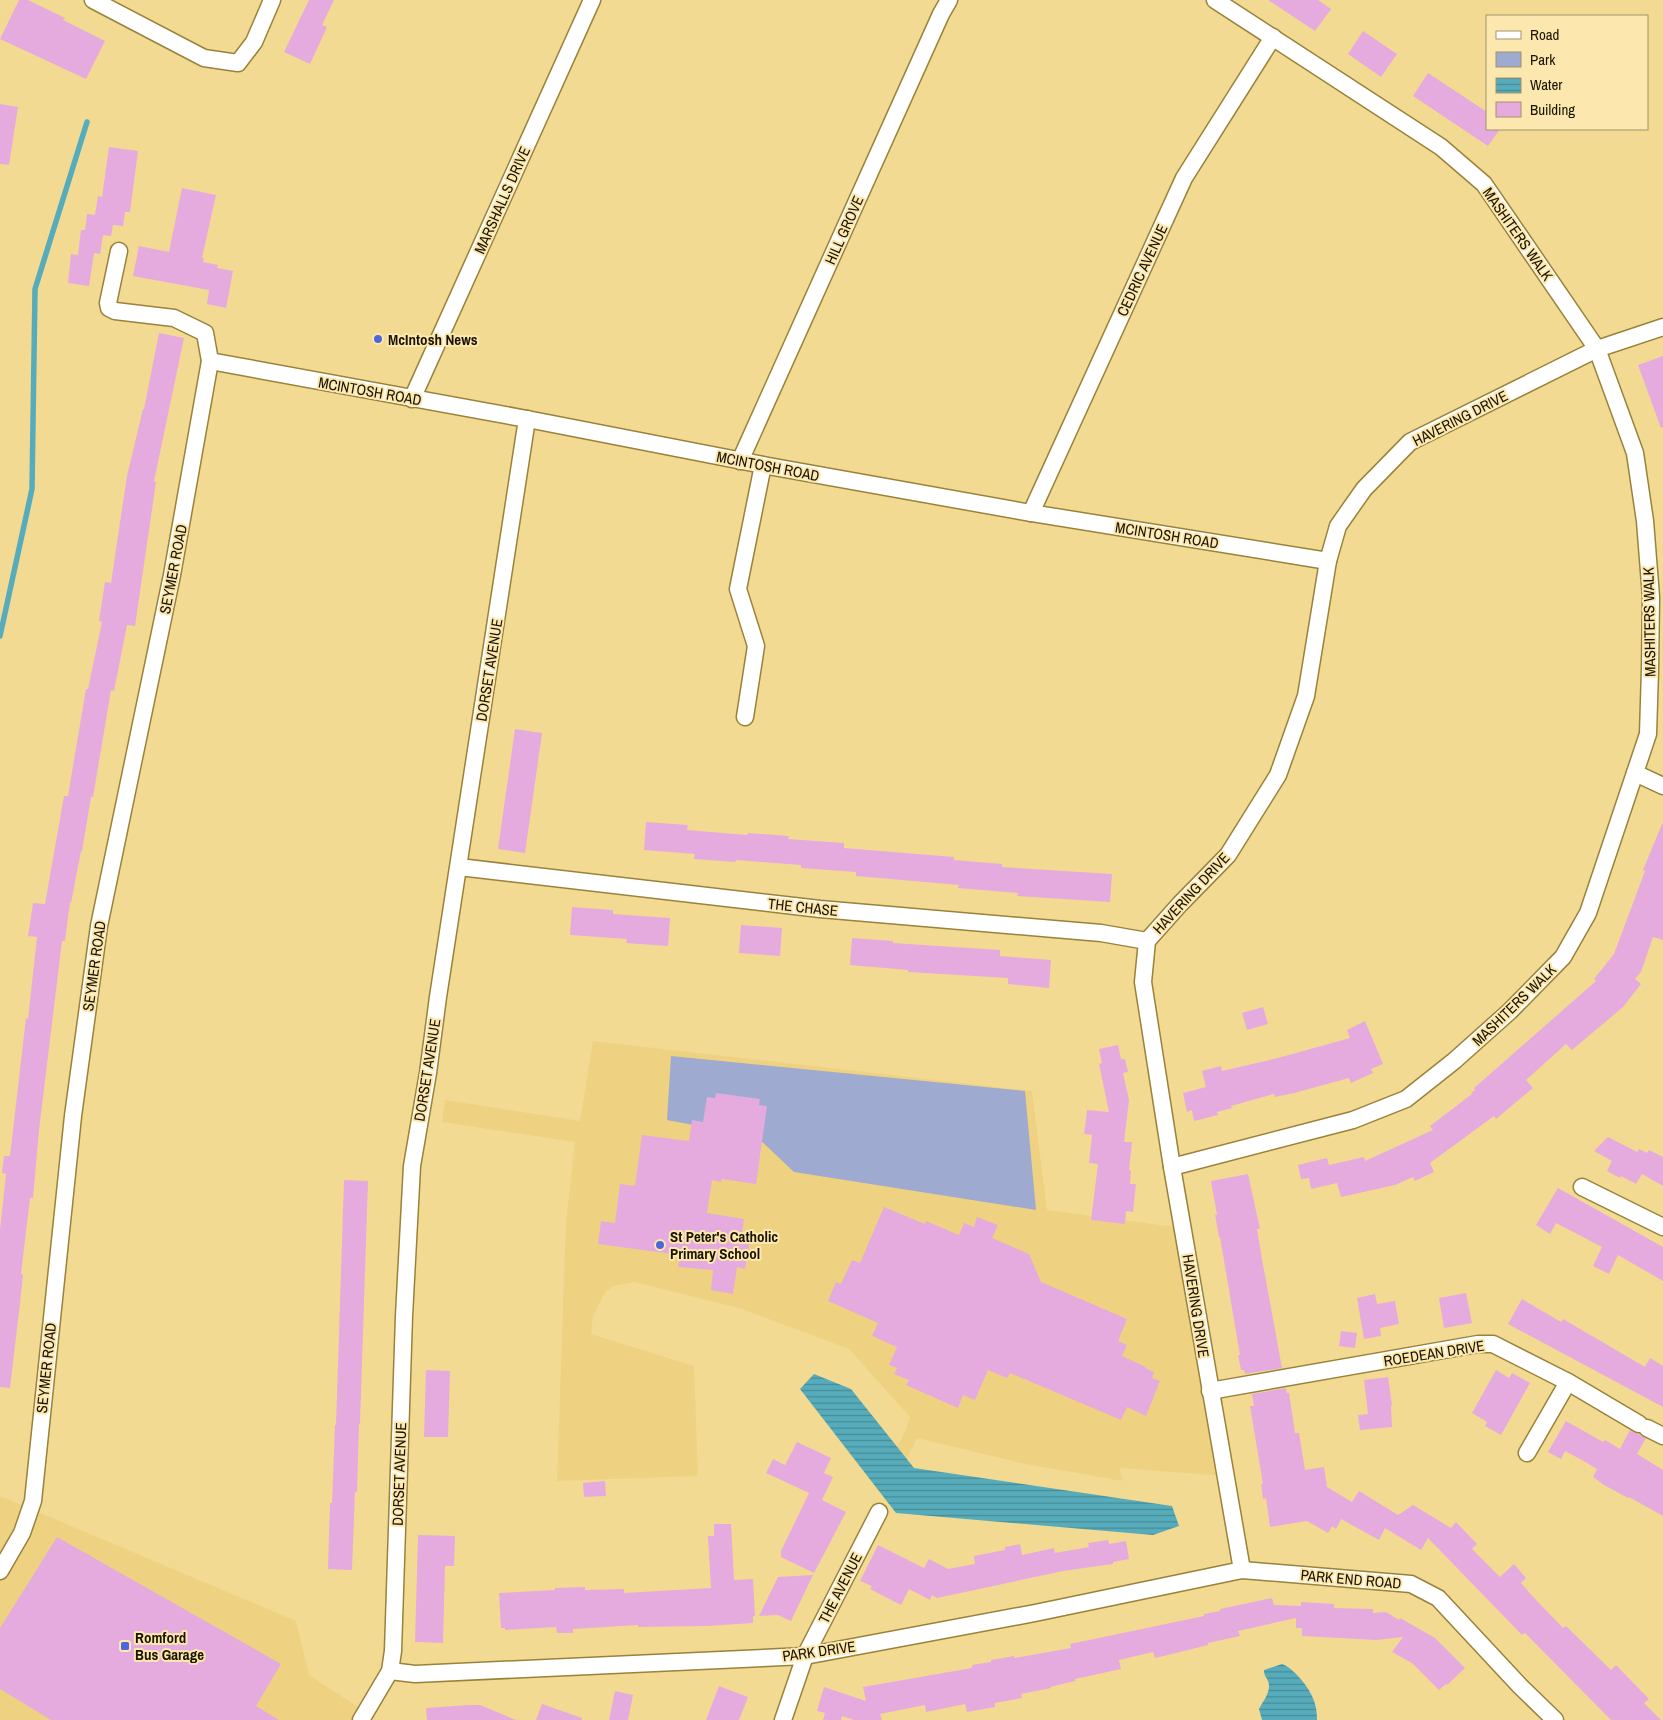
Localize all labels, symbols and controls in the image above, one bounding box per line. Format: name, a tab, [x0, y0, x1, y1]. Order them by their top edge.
legend	[1486, 15, 1648, 130]
text: Road	[1530, 24, 1559, 45]
text: Park	[1530, 49, 1556, 70]
text: Water	[1530, 74, 1562, 95]
text: Building	[1530, 99, 1575, 120]
street label: MARSHALLS DRIVE	[469, 143, 535, 257]
street label: MASHITERS WALK	[1478, 183, 1558, 286]
street label: HILL GROVE	[819, 192, 869, 268]
street label: CEDRIC AVENUE	[1111, 220, 1173, 320]
place label: McIntosh News	[388, 329, 478, 350]
marker: McIntosh News	[372, 333, 384, 345]
street label: MCINTOSH ROAD	[317, 372, 423, 410]
street label: HAVERING DRIVE	[1409, 385, 1511, 451]
street label: MCINTOSH ROAD	[715, 446, 821, 486]
street label: MCINTOSH ROAD	[1114, 516, 1220, 554]
street label: SEYMER ROAD	[154, 522, 192, 616]
street label: MASHITERS WALK	[1638, 566, 1660, 677]
street label: DORSET AVENUE	[471, 617, 507, 723]
street label: HAVERING DRIVE	[1148, 848, 1234, 938]
street label: THE CHASE	[767, 893, 839, 921]
street label: SEYMER ROAD	[77, 919, 111, 1012]
street label: MASHITERS WALK	[1467, 959, 1561, 1051]
street label: DORSET AVENUE	[409, 1017, 445, 1123]
place label: St Peter's Catholic Primary School	[670, 1226, 778, 1264]
marker: St Peter's Catholic Primary School	[654, 1239, 666, 1251]
street label: HAVERING DRIVE	[1177, 1253, 1215, 1359]
street label: SEYMER ROAD	[31, 1322, 61, 1414]
street label: ROEDEAN DRIVE	[1382, 1335, 1486, 1371]
street label: DORSET AVENUE	[387, 1422, 411, 1526]
street label: THE AVENUE	[813, 1549, 867, 1627]
street label: PARK END ROAD	[1300, 1564, 1402, 1594]
place label: Romford Bus Garage	[135, 1627, 204, 1665]
street label: PARK DRIVE	[781, 1635, 857, 1667]
marker: Romford Bus Garage	[119, 1640, 131, 1652]

